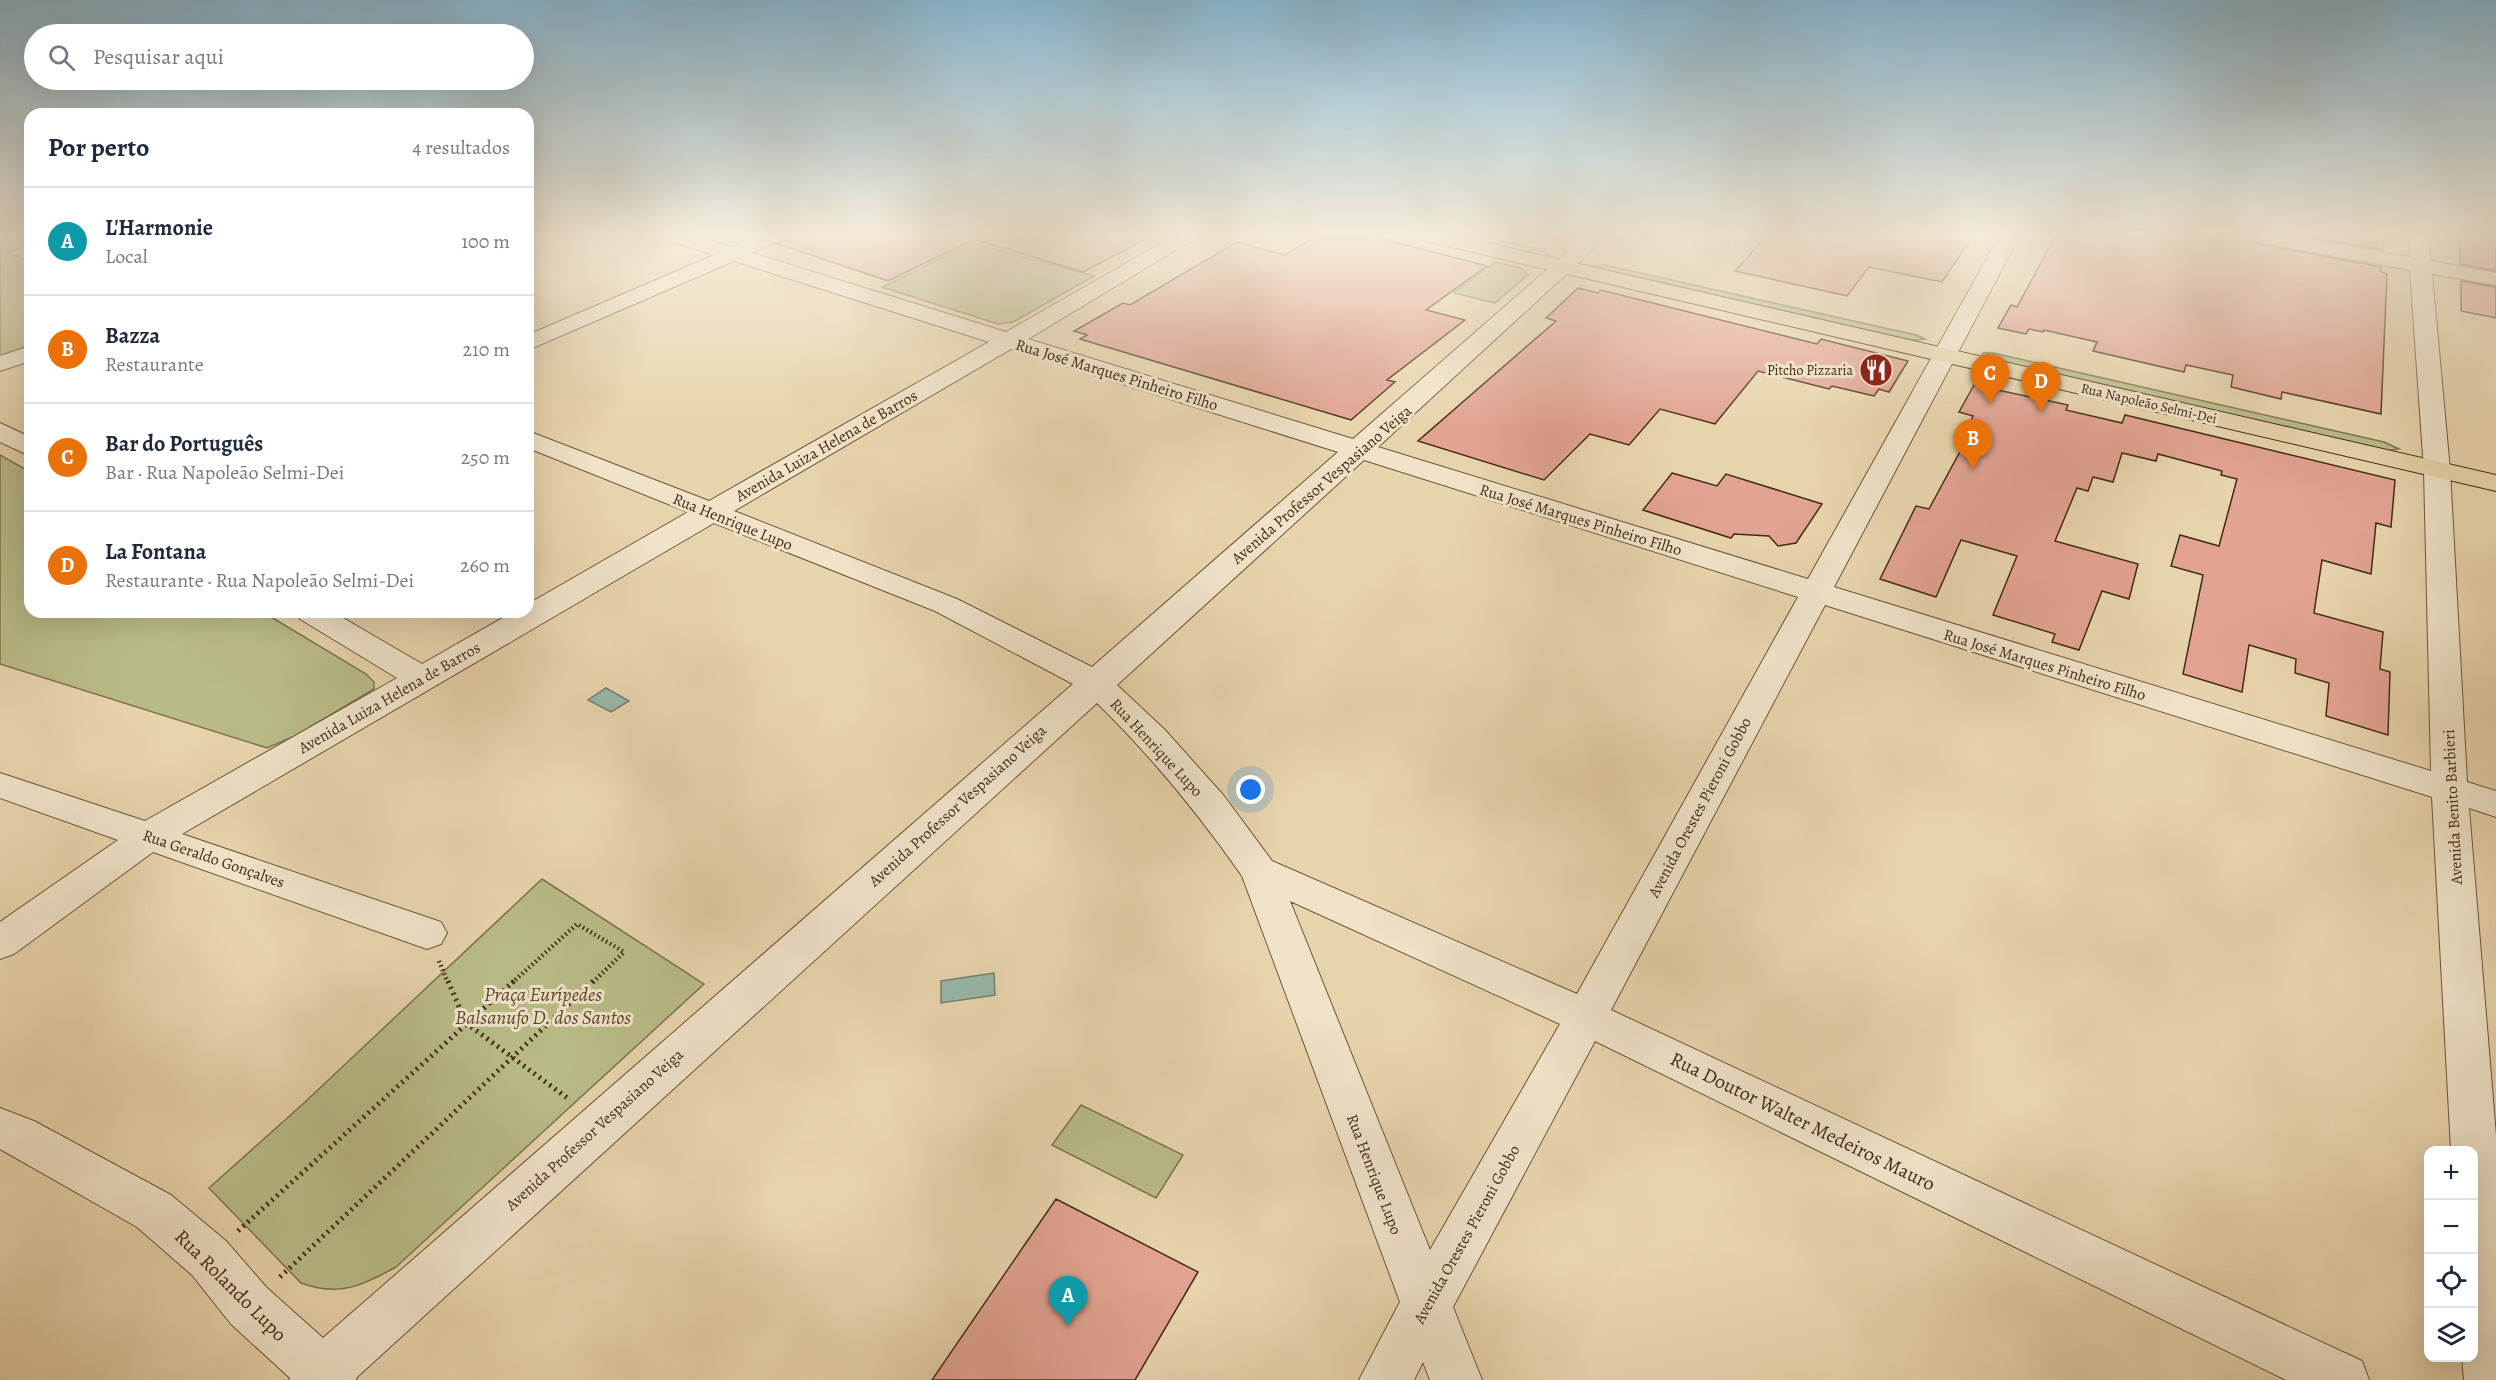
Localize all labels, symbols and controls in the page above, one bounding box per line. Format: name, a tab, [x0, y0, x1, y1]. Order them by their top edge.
search box	[24, 24, 534, 90]
icon: search	[45, 41, 78, 74]
text: Pesquisar aqui	[93, 42, 224, 72]
text: Por perto	[48, 130, 149, 165]
text: 4 resultados	[412, 134, 510, 161]
text: L'Harmonie	[105, 213, 213, 243]
text: A	[61, 228, 74, 255]
text: 100 m	[461, 228, 510, 255]
text: Local	[105, 243, 148, 270]
text: Bazza	[105, 321, 160, 351]
street label: Rua José Marques Pinheiro Filho	[1013, 334, 1221, 416]
text: B	[61, 336, 74, 363]
text: 210 m	[462, 336, 510, 363]
text: Restaurante	[105, 351, 204, 378]
restaurant icon: Pitcho Pizzaria	[1858, 352, 1894, 388]
pin: C	[1970, 354, 2010, 404]
place label: Pitcho Pizzaria	[1767, 361, 1853, 380]
pin: D	[2022, 362, 2060, 412]
street label: Rua Napoleão Selmi-Dei	[2079, 379, 2219, 428]
street label: Avenida Luiza Helena de Barros	[731, 385, 921, 508]
street label: Avenida Professor Vespasiano Veiga	[1226, 400, 1417, 570]
pin: B	[1954, 420, 1992, 469]
text: Bar do Português	[105, 429, 263, 459]
text: C	[61, 444, 74, 471]
text: 250 m	[461, 444, 510, 471]
text: Bar · Rua Napoleão Selmi-Dei	[105, 459, 344, 486]
street label: Rua José Marques Pinheiro Filho	[1477, 479, 1685, 561]
street label: Rua Henrique Lupo	[669, 488, 796, 556]
text: La Fontana	[105, 537, 206, 567]
text: D	[61, 552, 74, 579]
text: 260 m	[460, 552, 510, 579]
text: Restaurante · Rua Napoleão Selmi-Dei	[105, 567, 414, 594]
street label: Rua José Marques Pinheiro Filho	[1941, 624, 2149, 706]
street label: Avenida Luiza Helena de Barros	[294, 637, 484, 760]
street label: Rua Henrique Lupo	[1105, 694, 1208, 802]
street label: Avenida Orestes Pieroni Gobbo	[1642, 713, 1757, 902]
street label: Avenida Professor Vespasiano Veiga	[863, 719, 1052, 892]
street label: Avenida Benito Barbieri	[2438, 729, 2468, 886]
your location	[1236, 775, 1265, 804]
street label: Rua Geraldo Gonçalves	[140, 824, 288, 894]
park label: Praça Eurípedes Balsanufo D. dos Santos	[455, 981, 631, 1031]
street label: Avenida Professor Vespasiano Veiga	[500, 1043, 689, 1216]
street label: Rua Doutor Walter Medeiros Mauro	[1666, 1045, 1940, 1198]
street label: Rua Henrique Lupo	[1341, 1111, 1407, 1238]
street label: Avenida Orestes Pieroni Gobbo	[1408, 1141, 1525, 1329]
map controls	[2424, 1146, 2478, 1362]
button: +	[2424, 1146, 2478, 1200]
button: −	[2424, 1200, 2478, 1254]
street label: Rua Rolando Lupo	[169, 1223, 293, 1347]
button: locate	[2424, 1254, 2478, 1308]
pin: A	[1048, 1276, 1088, 1326]
button: layers	[2424, 1308, 2478, 1362]

